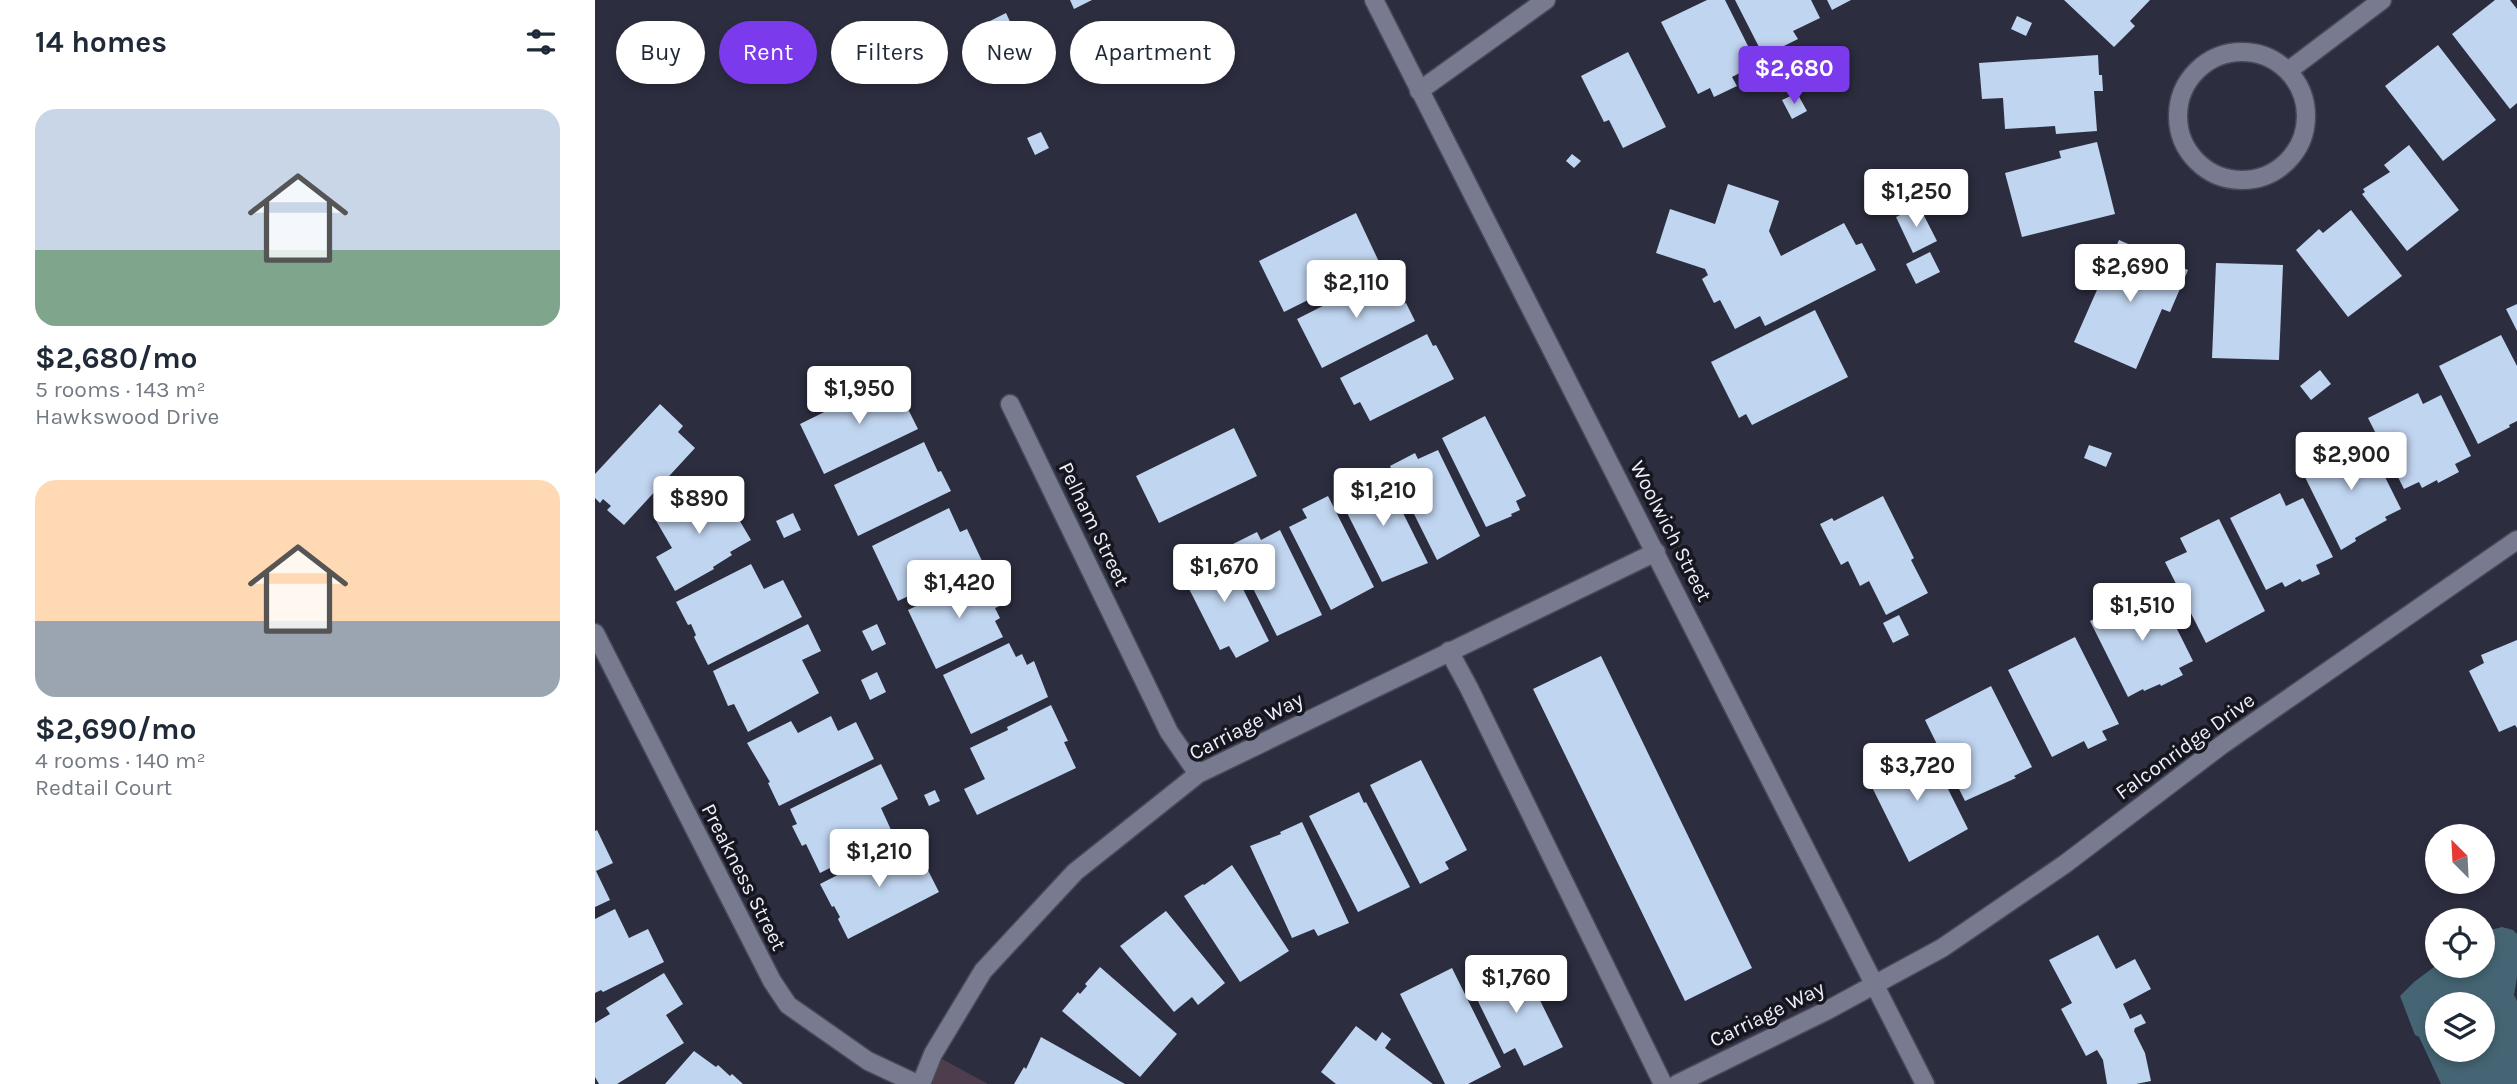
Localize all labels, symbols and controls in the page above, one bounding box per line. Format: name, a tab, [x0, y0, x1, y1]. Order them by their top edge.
chip: Buy	[616, 21, 705, 84]
chip: Rent	[719, 21, 817, 84]
chip: Filters	[831, 21, 948, 84]
chip: New	[962, 21, 1056, 84]
chip: Apartment	[1070, 21, 1235, 84]
icon: filters	[522, 23, 560, 61]
text: 14 homes	[35, 24, 167, 60]
pin: $2,680	[1737, 46, 1851, 106]
text: $2,680	[1755, 55, 1833, 82]
icon: home	[235, 155, 361, 281]
pin: $1,250	[1859, 170, 1973, 229]
text: $1,250	[1880, 178, 1952, 205]
pin: $2,690	[2073, 244, 2187, 304]
text: $2,690	[2091, 253, 2169, 280]
pin: $2,110	[1299, 260, 1413, 320]
text: $2,110	[1323, 269, 1389, 296]
text: $2,680/mo	[35, 340, 198, 376]
pin: $1,950	[802, 366, 916, 426]
text: $1,950	[823, 375, 895, 402]
text: 5 rooms · 143 m²	[35, 376, 206, 403]
text: Hawkswood Drive	[35, 403, 219, 430]
pin: $2,900	[2294, 433, 2408, 492]
text: $2,900	[2312, 441, 2390, 468]
street label: Woolwich Street	[1625, 457, 1717, 605]
street label: Pelham Street	[1054, 458, 1134, 590]
pin: $1,210	[1326, 468, 1440, 528]
pin: $890	[658, 476, 740, 536]
text: $1,210	[1350, 477, 1416, 504]
text: $890	[669, 485, 729, 512]
icon: home	[235, 526, 361, 652]
pin: $1,670	[1167, 544, 1281, 604]
text: $1,670	[1189, 553, 1259, 580]
pin: $1,420	[902, 560, 1016, 620]
text: $1,420	[923, 569, 995, 596]
pin: $1,510	[2085, 584, 2199, 643]
text: $1,510	[2109, 592, 2175, 619]
street label: Carriage Way	[1185, 687, 1307, 765]
street label: Falconridge Drive	[2111, 688, 2259, 804]
text: $2,690/mo	[35, 711, 197, 747]
pin: $3,720	[1860, 744, 1974, 803]
text: 4 rooms · 140 m²	[35, 747, 206, 774]
text: $3,720	[1879, 752, 1955, 779]
text: Redtail Court	[35, 774, 172, 801]
street label: Preakness Street	[697, 800, 791, 955]
north arrow	[2425, 824, 2495, 894]
map controls	[2425, 824, 2495, 1062]
pin: $1,210	[822, 830, 936, 889]
text: $1,210	[846, 838, 912, 865]
button: locate	[2425, 908, 2495, 978]
pin: $1,760	[1459, 956, 1573, 1015]
text: $1,760	[1481, 964, 1551, 991]
street label: Carriage Way	[1706, 976, 1828, 1052]
button: layers	[2425, 992, 2495, 1062]

